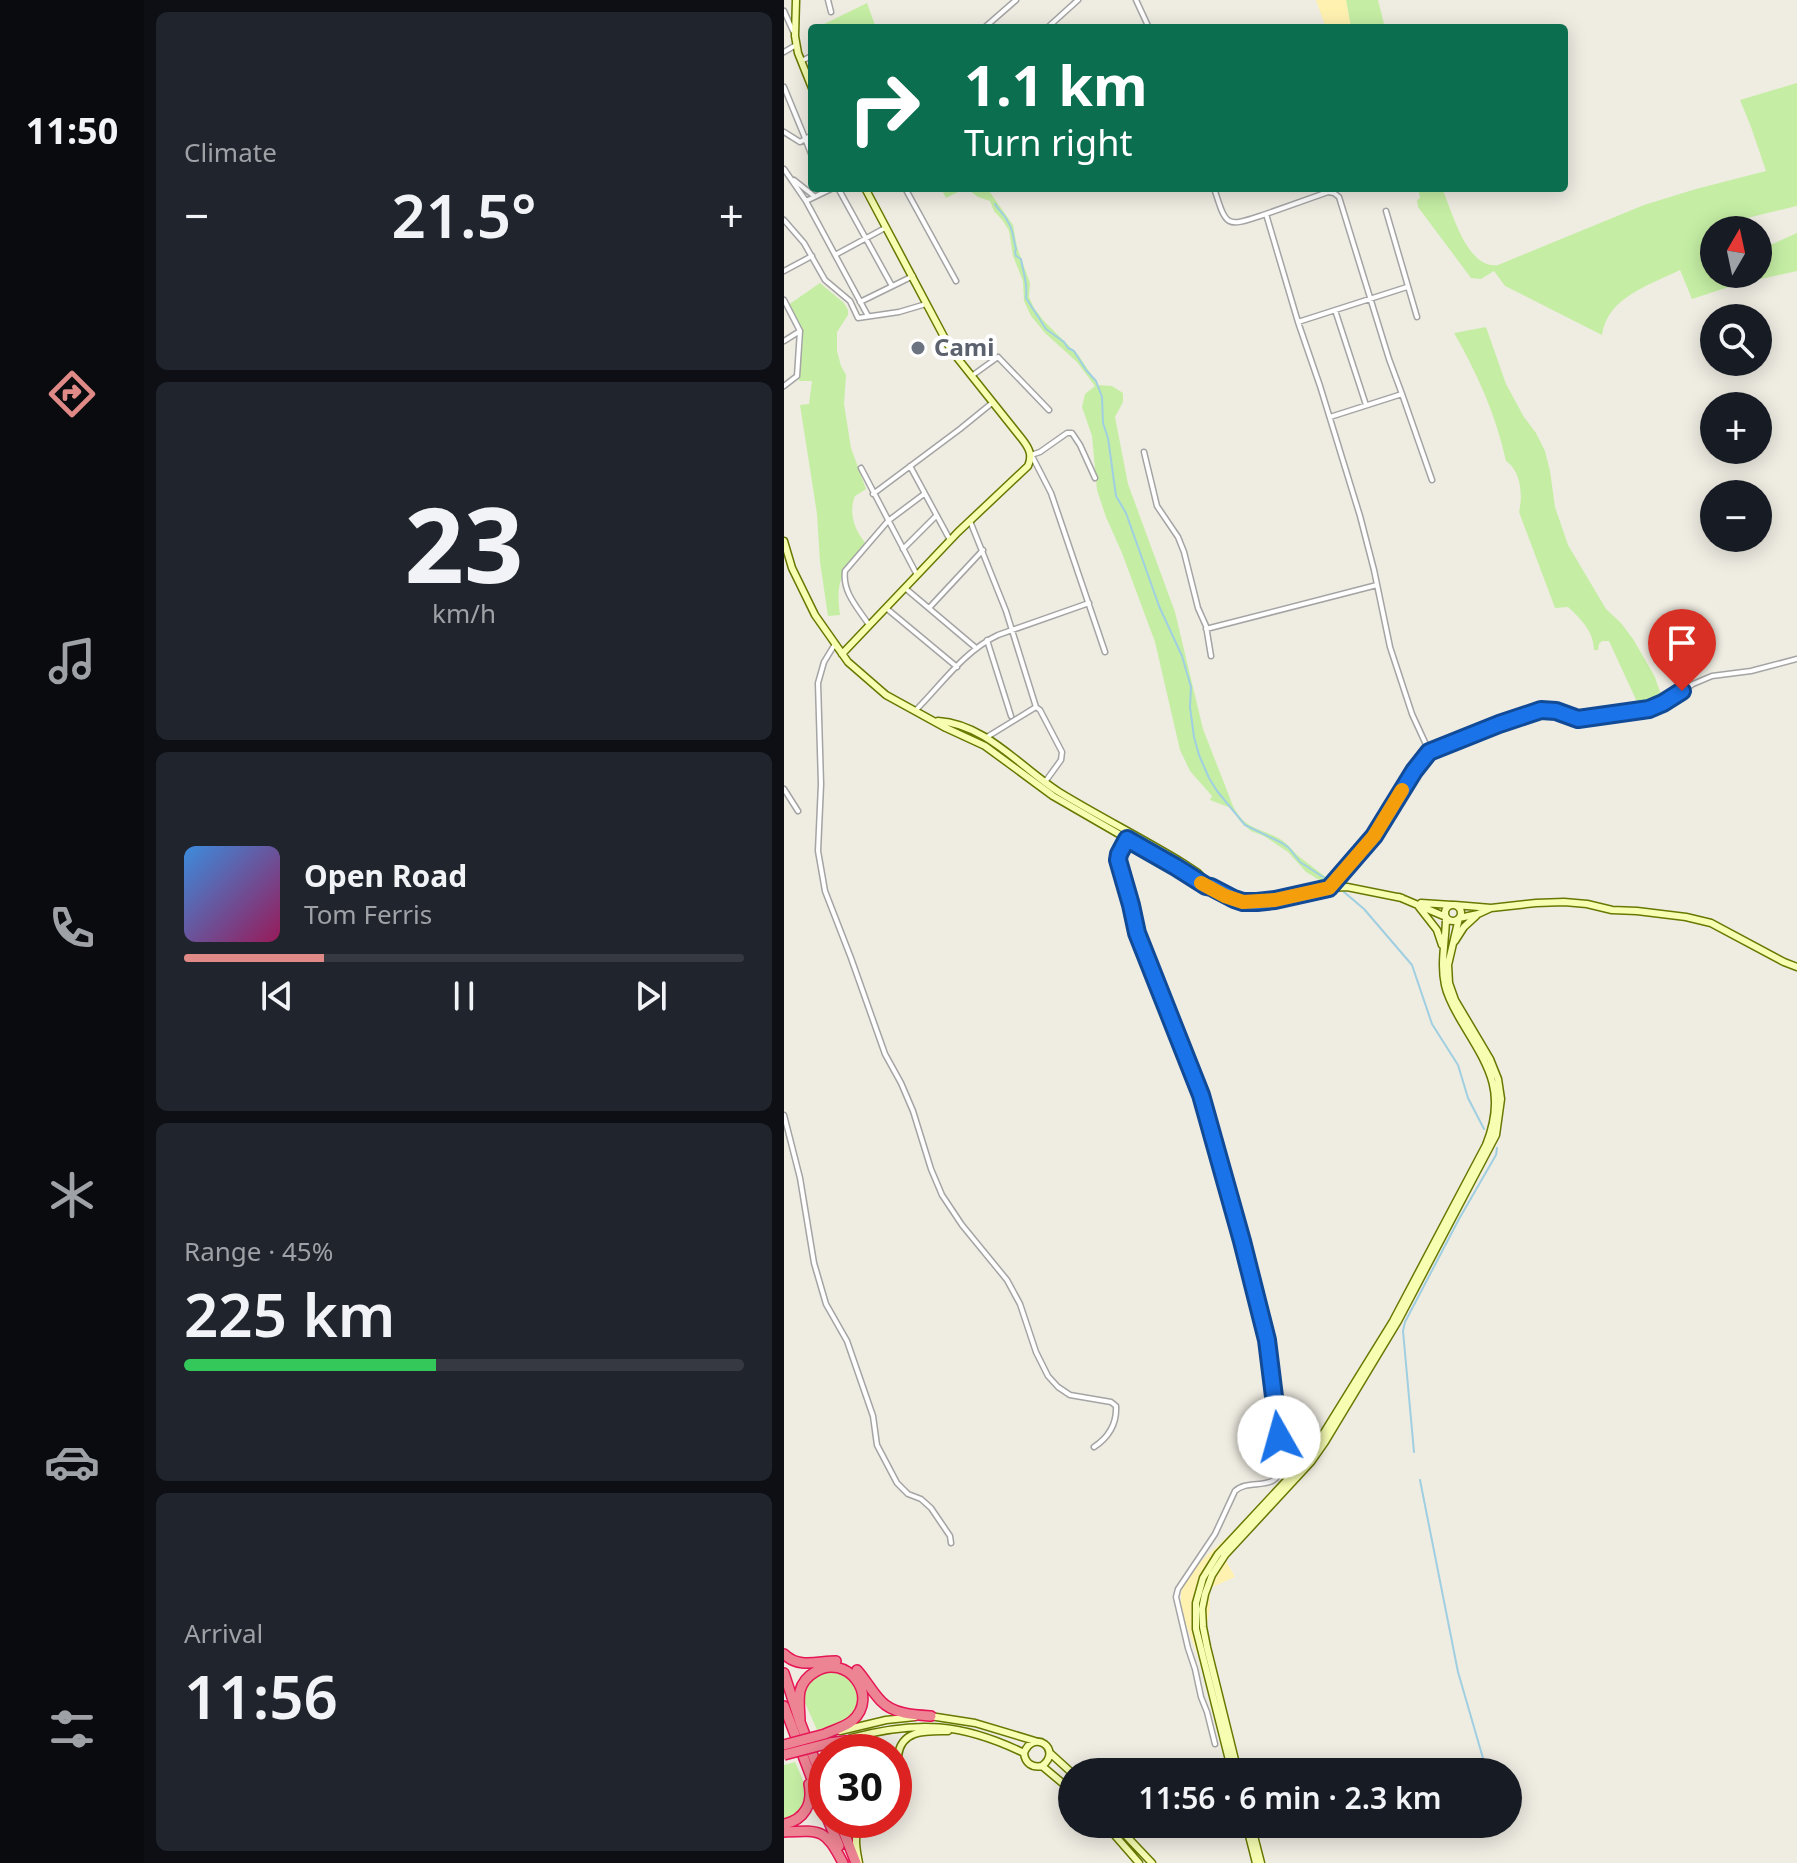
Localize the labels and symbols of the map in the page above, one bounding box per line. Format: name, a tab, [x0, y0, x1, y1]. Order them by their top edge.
north arrow	[1700, 216, 1772, 288]
place label: Cami	[934, 330, 994, 363]
marker: Cami	[909, 339, 927, 357]
pin	[1648, 609, 1716, 691]
position arrow	[1237, 1395, 1321, 1479]
speed limit sign: 30	[808, 1734, 912, 1838]

